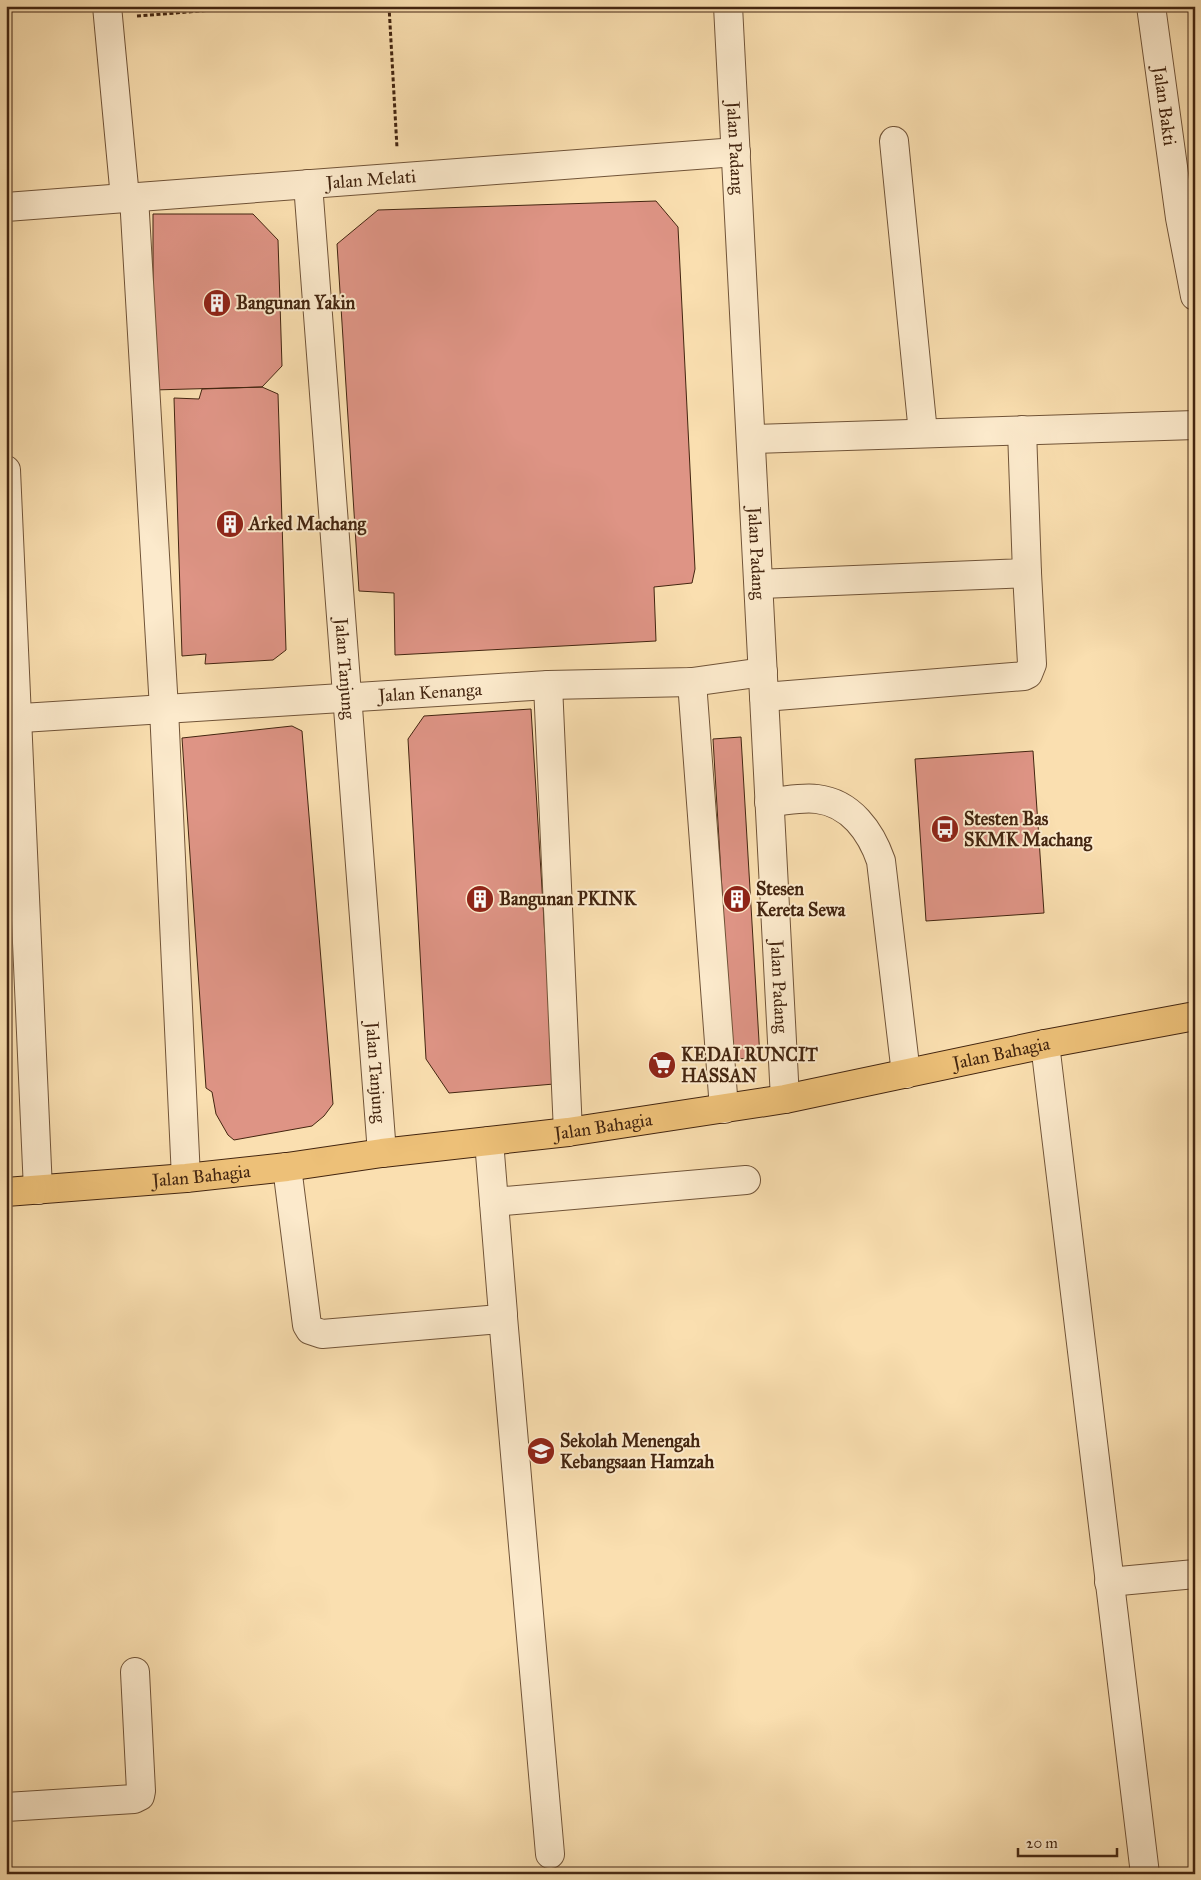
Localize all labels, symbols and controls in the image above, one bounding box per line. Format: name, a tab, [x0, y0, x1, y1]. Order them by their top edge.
street label: Jalan Bakti	[1147, 63, 1181, 147]
street label: Jalan Padang	[721, 99, 749, 195]
street label: Jalan Melati	[323, 165, 417, 195]
building icon: Bangunan Yakin	[202, 288, 232, 318]
place label: Bangunan Yakin	[236, 292, 356, 315]
street label: Jalan Padang	[742, 504, 770, 601]
building icon: Arked Machang	[215, 509, 245, 539]
place label: Arked Machang	[248, 513, 366, 536]
street label: Jalan Tanjung	[329, 615, 360, 721]
street label: Jalan Kenanga	[376, 678, 483, 708]
place label: Stesten Bas SKMK Machang	[964, 808, 1092, 852]
bus stop icon: Stesten Bas SKMK Machang	[930, 814, 960, 844]
place label: Stesen Kereta Sewa	[756, 878, 846, 921]
building icon: Bangunan PKINK	[465, 884, 495, 914]
building icon: Stesen Kereta Sewa	[722, 884, 752, 914]
place label: Bangunan PKINK	[499, 888, 637, 911]
street label: Jalan Padang	[765, 938, 793, 1034]
street label: Jalan Tanjung	[360, 1019, 391, 1124]
street label: Jalan Bahagia	[949, 1032, 1052, 1076]
place label: KEDAI RUNCIT HASSAN	[681, 1044, 819, 1087]
supermarket icon: KEDAI RUNCIT HASSAN	[647, 1050, 677, 1080]
street label: Jalan Bahagia	[551, 1108, 654, 1146]
street label: Jalan Bahagia	[149, 1160, 252, 1193]
place label: Sekolah Menengah Kebangsaan Hamzah	[560, 1430, 715, 1474]
school or university icon: Sekolah Menengah Kebangsaan Hamzah	[526, 1436, 556, 1466]
scale bar	[1018, 1825, 1117, 1857]
text: 20 m	[1026, 1834, 1058, 1852]

